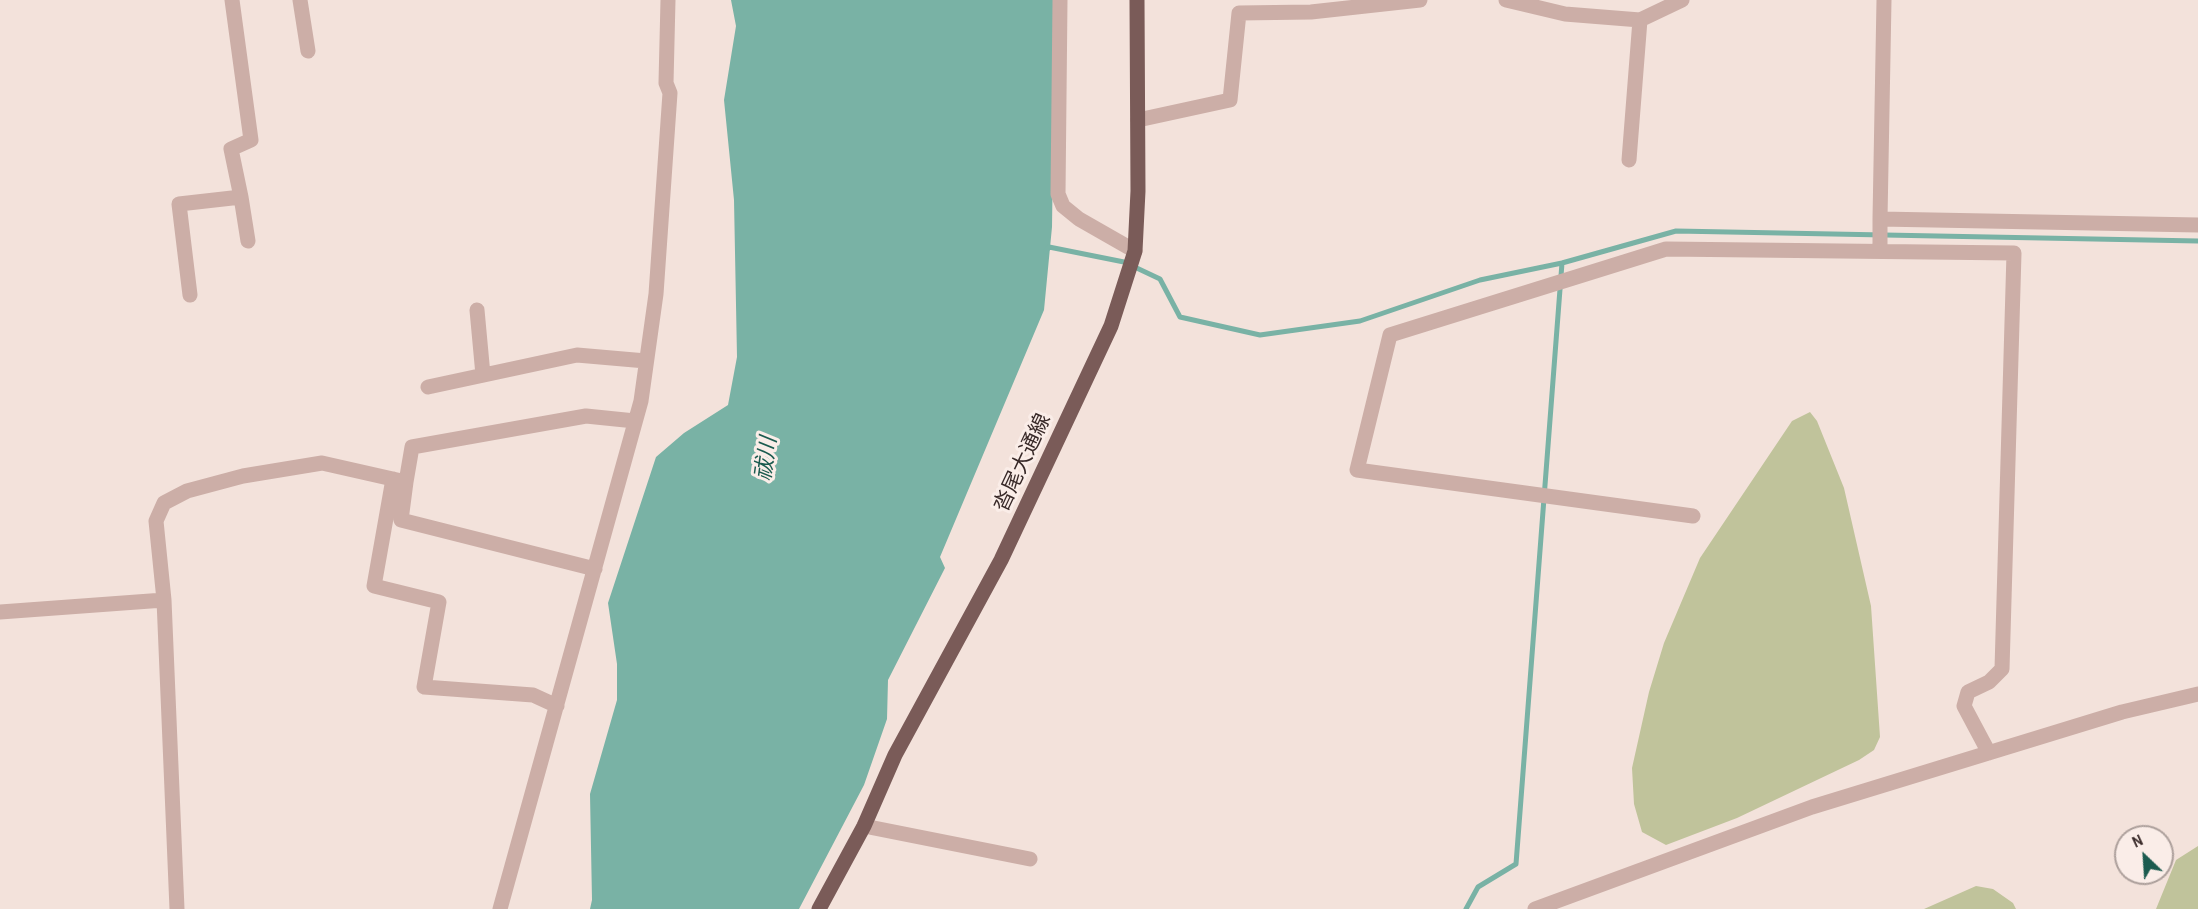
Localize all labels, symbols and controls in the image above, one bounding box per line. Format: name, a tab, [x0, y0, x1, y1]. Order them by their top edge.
street label: 沓尾大通線	[989, 410, 1057, 516]
water label: 祓川	[751, 435, 783, 483]
north arrow	[2114, 825, 2174, 885]
text: N	[2128, 829, 2146, 852]

